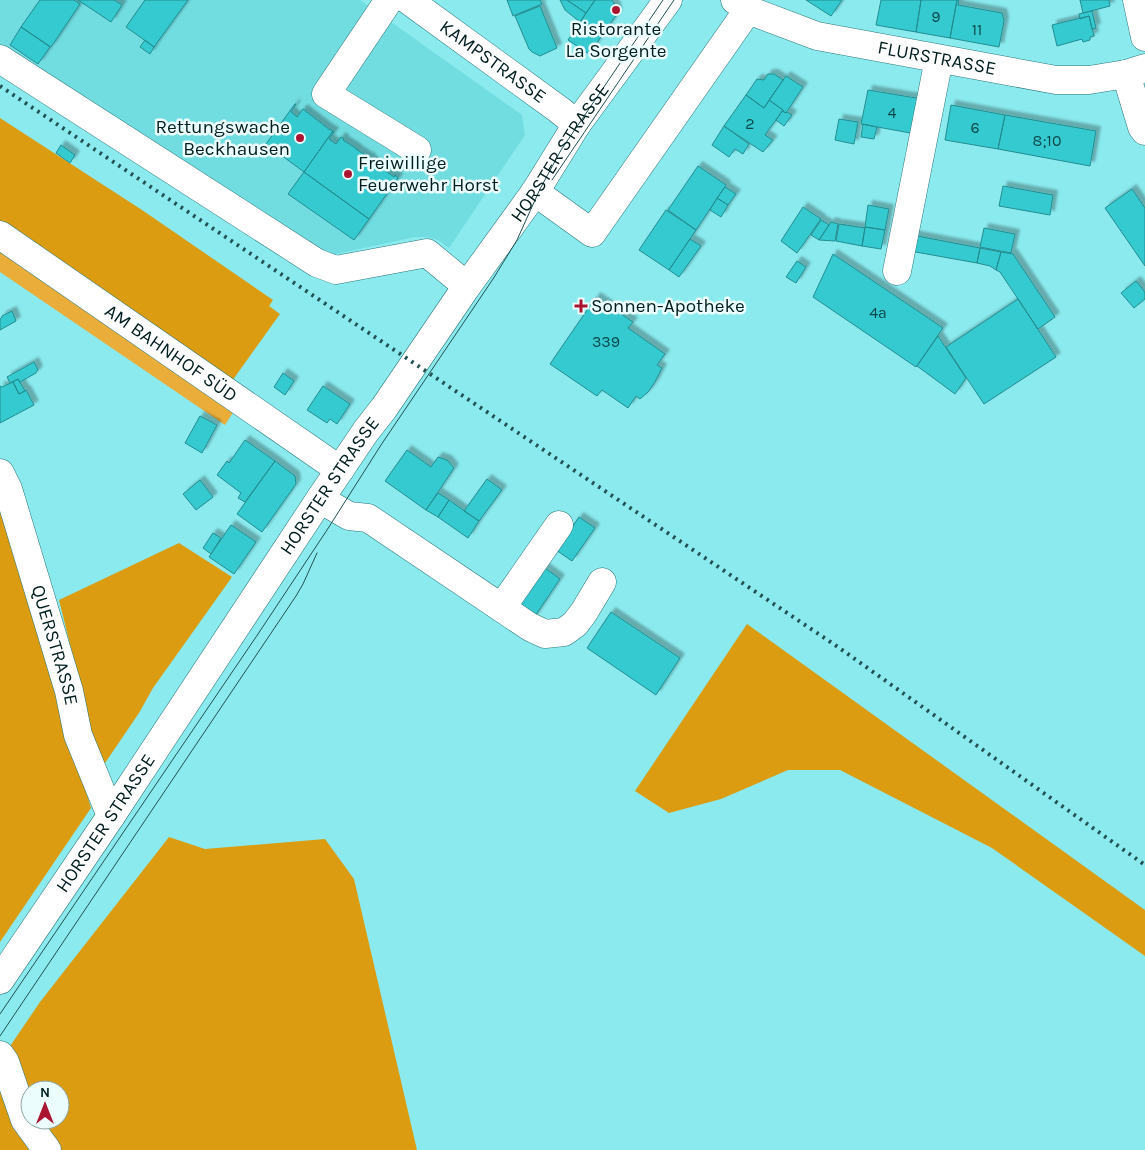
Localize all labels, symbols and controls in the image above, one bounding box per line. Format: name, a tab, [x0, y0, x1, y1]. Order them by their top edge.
marker: Ristorante La Sorgente	[610, 4, 622, 16]
house number: 9	[931, 7, 941, 26]
street label: KAMPSTRASSE	[435, 16, 551, 108]
place label: Ristorante La Sorgente	[565, 18, 667, 62]
house number: 11	[972, 20, 982, 39]
street label: FLURSTRASSE	[876, 36, 998, 80]
street label: HORSTER STRASSE	[506, 79, 614, 226]
house number: 4	[888, 103, 897, 122]
house number: 2	[745, 114, 755, 133]
place label: Rettungswache Beckhausen	[155, 116, 290, 160]
house number: 6	[970, 118, 980, 137]
house number: 8;10	[1033, 131, 1061, 150]
marker: Rettungswache Beckhausen	[294, 132, 306, 144]
place label: Freiwillige Feuerwehr Horst	[358, 152, 499, 196]
marker: Freiwillige Feuerwehr Horst	[342, 168, 354, 180]
place label: Sonnen-Apotheke	[591, 295, 745, 317]
street label: AM BAHNHOF SÜD	[101, 300, 241, 407]
marker: Sonnen-Apotheke	[575, 300, 587, 312]
house number: 4a	[869, 303, 887, 322]
house number: 339	[592, 332, 620, 351]
street label: HORSTER STRASSE	[275, 412, 384, 559]
street label: QUERSTRASSE	[27, 582, 83, 707]
street label: HORSTER STRASSE	[52, 750, 160, 897]
north arrow	[20, 1080, 70, 1130]
text: N	[40, 1084, 50, 1101]

